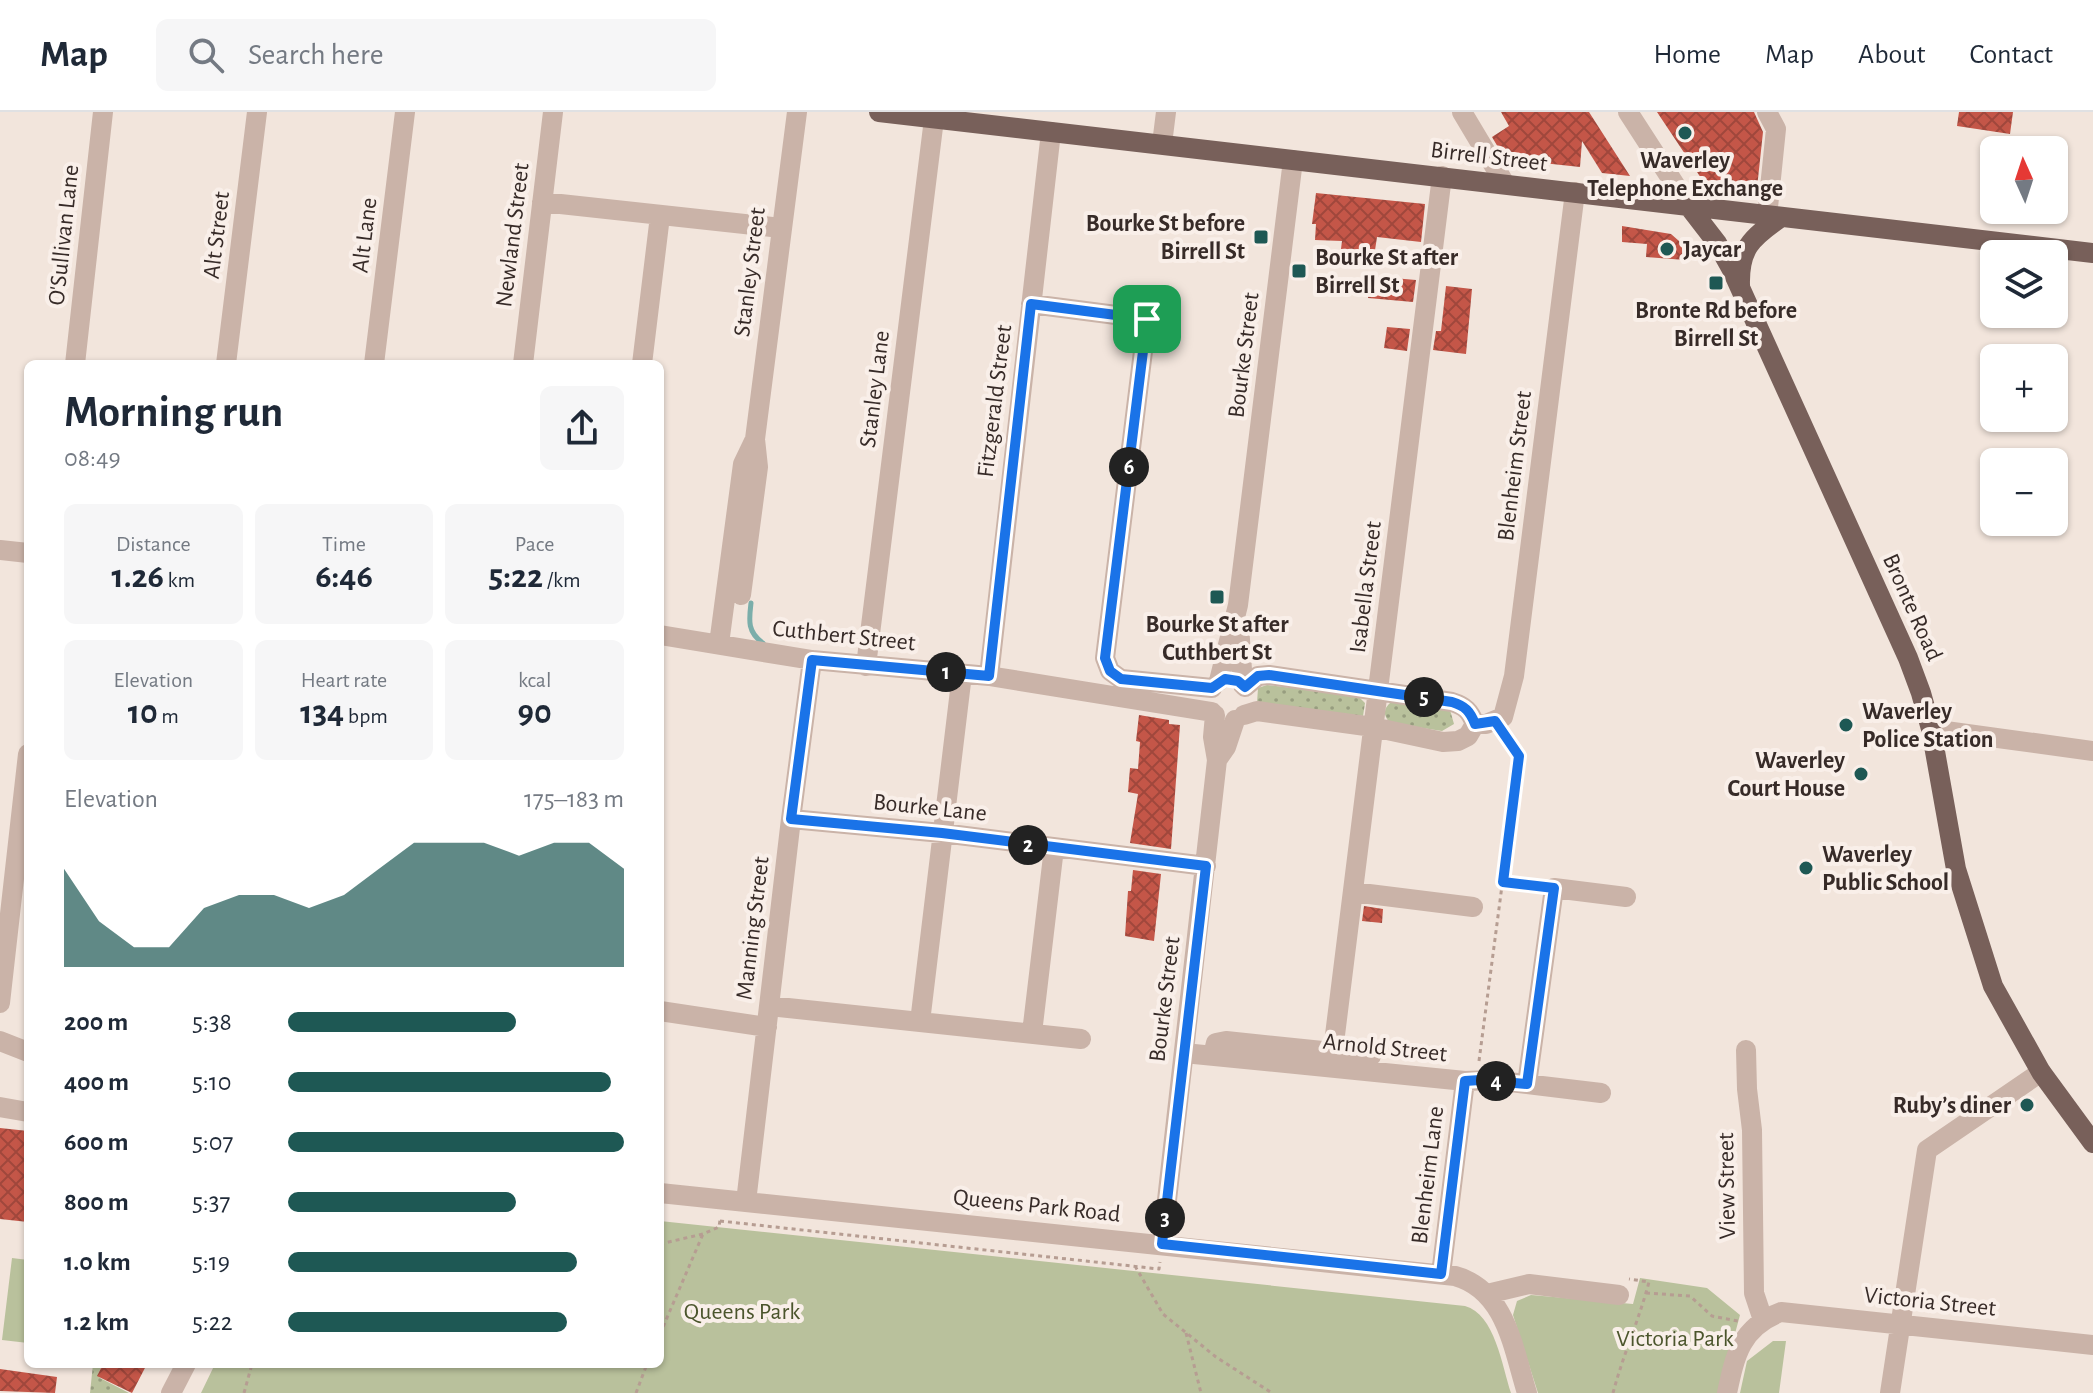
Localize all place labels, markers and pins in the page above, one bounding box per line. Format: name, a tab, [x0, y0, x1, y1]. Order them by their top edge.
marker: Waverley Telephone Exchange	[1676, 124, 1694, 142]
place label: Waverley Telephone Exchange	[1587, 149, 1783, 201]
place label: Bourke St before Birrell St	[1086, 212, 1245, 264]
marker: Bourke St before Birrell St	[1252, 228, 1270, 246]
place label: Jaycar	[1683, 238, 1742, 262]
marker: Jaycar	[1658, 240, 1676, 258]
place label: Bourke St after Birrell St	[1315, 246, 1459, 298]
marker: Bourke St after Birrell St	[1290, 262, 1308, 280]
marker: Bronte Rd before Birrell St	[1707, 274, 1725, 292]
pin	[1113, 285, 1181, 353]
place label: Bronte Rd before Birrell St	[1635, 299, 1797, 351]
pin: 6	[1109, 447, 1149, 487]
marker: Bourke St after Cuthbert St	[1208, 588, 1226, 606]
place label: Bourke St after Cuthbert St	[1145, 613, 1289, 665]
pin: 1	[926, 652, 966, 692]
pin: 5	[1404, 677, 1444, 717]
place label: Waverley Police Station	[1862, 700, 1994, 752]
marker: Waverley Police Station	[1837, 716, 1855, 734]
place label: Waverley Court House	[1727, 749, 1845, 801]
marker: Waverley Court House	[1852, 765, 1870, 783]
pin: 2	[1008, 825, 1048, 865]
place label: Waverley Public School	[1822, 843, 1949, 895]
marker: Waverley Public School	[1797, 859, 1815, 877]
pin: 4	[1476, 1061, 1516, 1101]
place label: Ruby’s diner	[1893, 1094, 2012, 1118]
marker: Ruby’s diner	[2018, 1096, 2036, 1114]
pin: 3	[1145, 1198, 1185, 1238]

